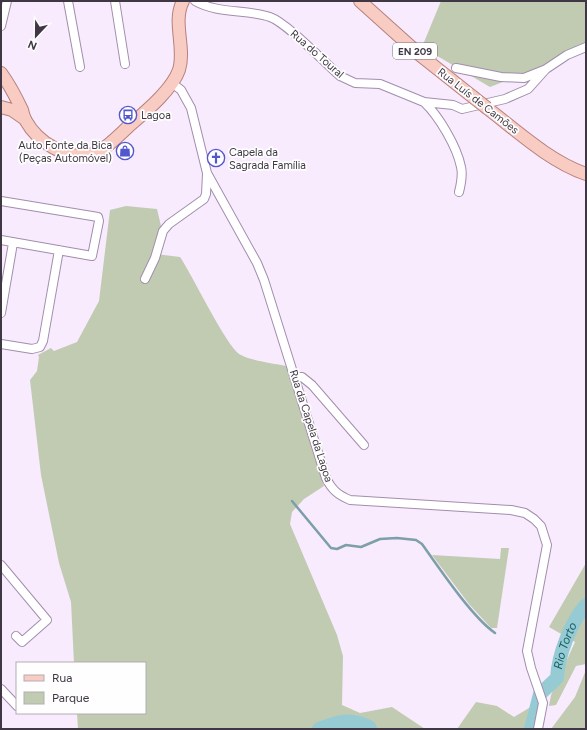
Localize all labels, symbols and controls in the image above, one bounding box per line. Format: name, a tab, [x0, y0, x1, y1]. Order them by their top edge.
north arrow	[16, 16, 56, 56]
street label: Rua do Toural	[288, 27, 346, 81]
text: N	[26, 37, 39, 52]
road number: EN 209	[393, 43, 437, 59]
street label: Rua Luís de Camões	[435, 65, 521, 137]
bus stop icon: Lagoa	[118, 105, 138, 125]
place label: Lagoa	[141, 109, 171, 122]
place label: Auto Fonte da Bica (Peças Automóvel)	[18, 139, 112, 165]
shop icon: Auto Fonte da Bica (Peças Automóvel)	[115, 141, 135, 161]
place label: Capela da Sagrada Família	[229, 146, 306, 172]
church icon: Capela da Sagrada Família	[206, 148, 226, 168]
street label: Rua da Capela da Lagoa	[287, 368, 335, 484]
water label: Rio Torto	[551, 620, 580, 670]
legend	[16, 662, 146, 714]
text: Rua	[52, 671, 72, 685]
text: Parque	[52, 691, 90, 705]

